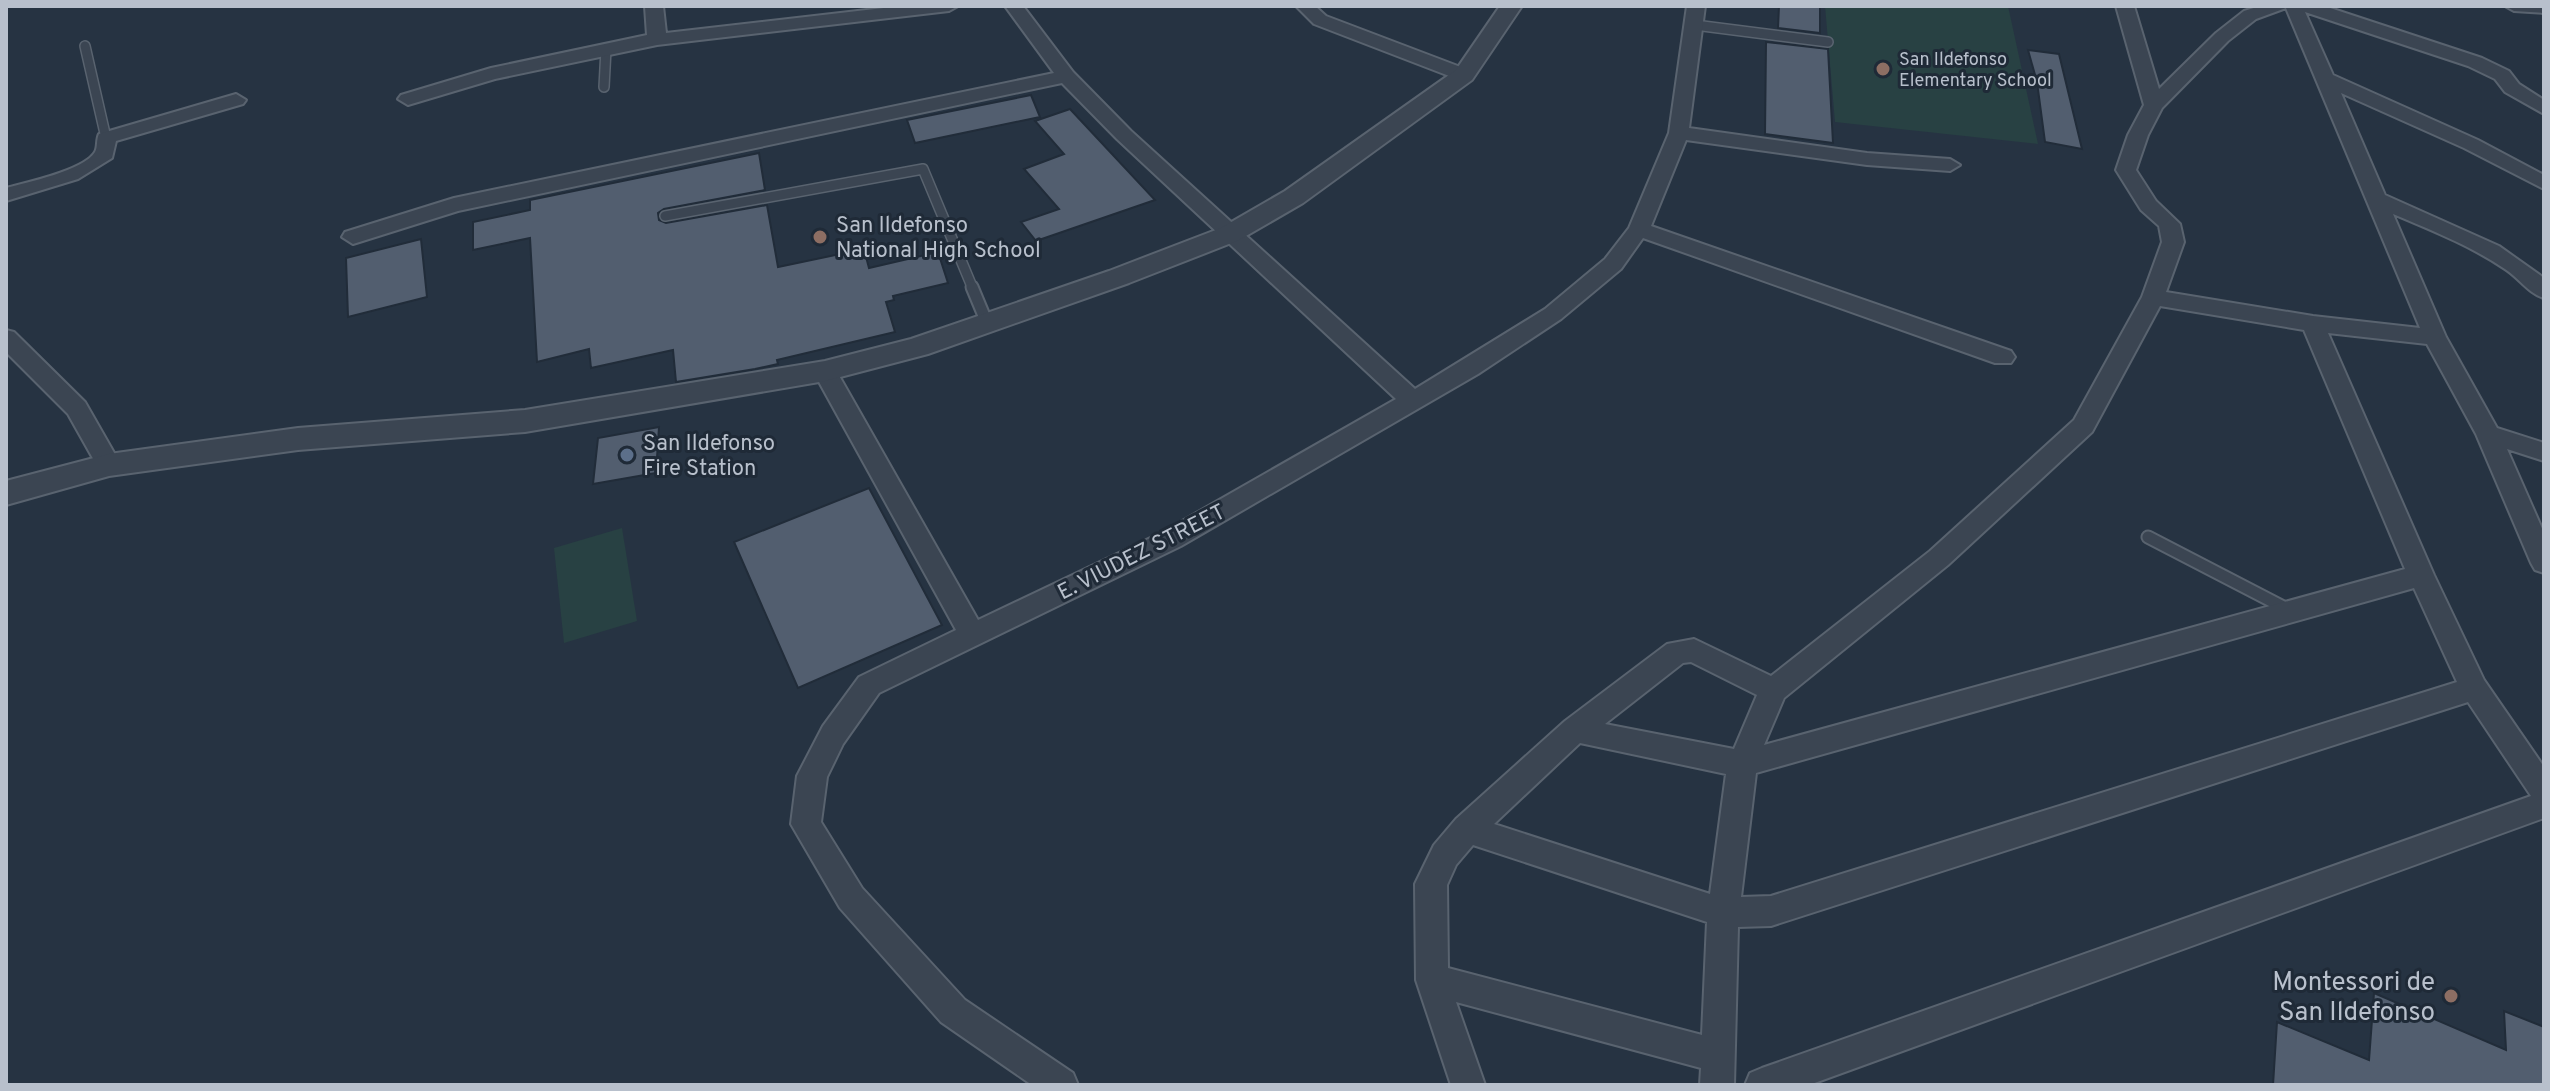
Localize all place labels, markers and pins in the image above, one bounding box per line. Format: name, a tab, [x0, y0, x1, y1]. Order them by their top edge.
place label: San Ildefonso Elementary School	[1899, 49, 2052, 93]
marker: San Ildefonso Elementary School	[1874, 60, 1892, 78]
place label: San Ildefonso National High School	[836, 213, 1041, 265]
marker: San Ildefonso National High School	[811, 228, 829, 246]
place label: San Ildefonso Fire Station	[643, 431, 775, 483]
marker: San Ildefonso Fire Station	[618, 446, 636, 464]
place label: Montessori de San Ildefonso	[2272, 967, 2435, 1030]
marker: Montessori de San Ildefonso	[2442, 987, 2460, 1005]

